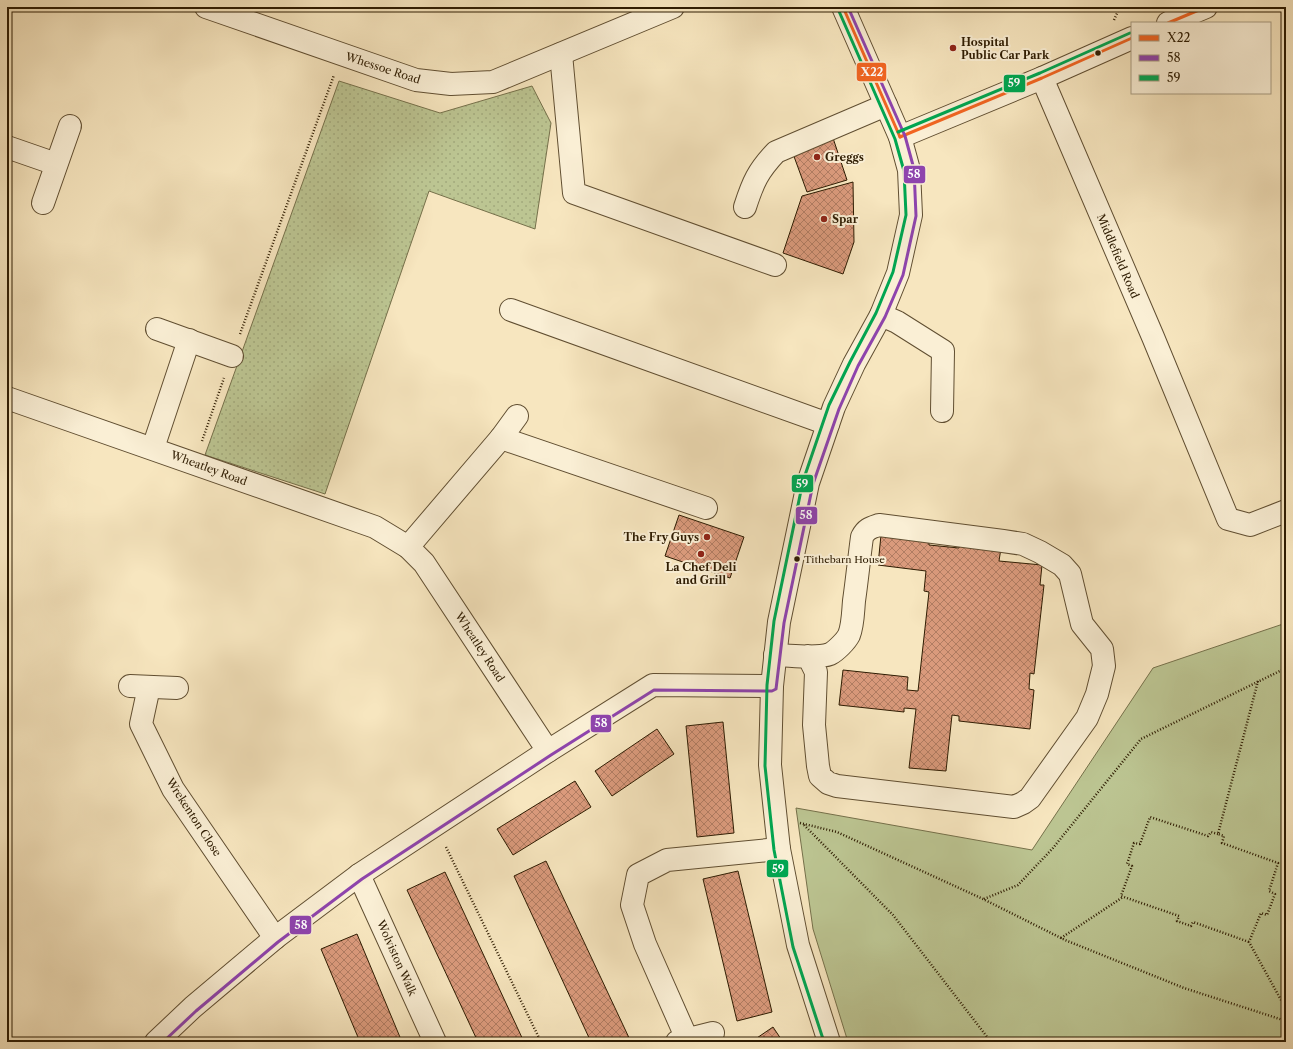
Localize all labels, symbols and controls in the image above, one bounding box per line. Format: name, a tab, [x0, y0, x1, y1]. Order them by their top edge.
legend	[1131, 22, 1271, 94]
text: X22	[1166, 30, 1191, 45]
place label: Hospital Public Car Park	[961, 35, 1050, 62]
marker: Hospital Public Car Park	[948, 43, 958, 53]
unlabelled marker	[1093, 48, 1103, 58]
street label: Whessoe Road	[343, 49, 423, 87]
text: 58	[1167, 50, 1181, 65]
line badge: X22	[856, 62, 887, 82]
text: X22	[860, 65, 884, 79]
text: 59	[1167, 70, 1181, 85]
line badge: 59	[1003, 74, 1026, 93]
text: 59	[1008, 76, 1021, 90]
place label: Greggs	[825, 150, 864, 164]
marker: Greggs	[812, 152, 822, 162]
line badge: 58	[903, 165, 926, 184]
text: 58	[908, 167, 921, 181]
place label: Spar	[832, 212, 859, 226]
street label: Middlefield Road	[1094, 212, 1142, 301]
marker: Spar	[819, 214, 829, 224]
street label: Wheatley Road	[168, 447, 249, 488]
line badge: 59	[791, 474, 814, 493]
text: 59	[796, 477, 809, 491]
line badge: 58	[795, 506, 818, 525]
text: 58	[800, 508, 813, 522]
place label: The Fry Guys	[623, 530, 699, 544]
marker: The Fry Guys	[702, 532, 712, 542]
marker: La Chef Deli and Grill	[696, 549, 706, 559]
place label: Tithebarn House	[804, 553, 885, 566]
marker: Tithebarn House	[792, 554, 802, 564]
place label: La Chef Deli and Grill	[666, 560, 736, 587]
street label: Wheatley Road	[452, 609, 508, 685]
line badge: 58	[590, 714, 612, 733]
text: 58	[595, 716, 608, 730]
street label: Wrekenton Close	[163, 774, 225, 859]
line badge: 59	[766, 859, 789, 878]
text: 59	[772, 862, 785, 876]
line badge: 58	[289, 915, 312, 935]
street label: Wolviston Walk	[374, 917, 420, 999]
text: 58	[295, 918, 308, 932]

